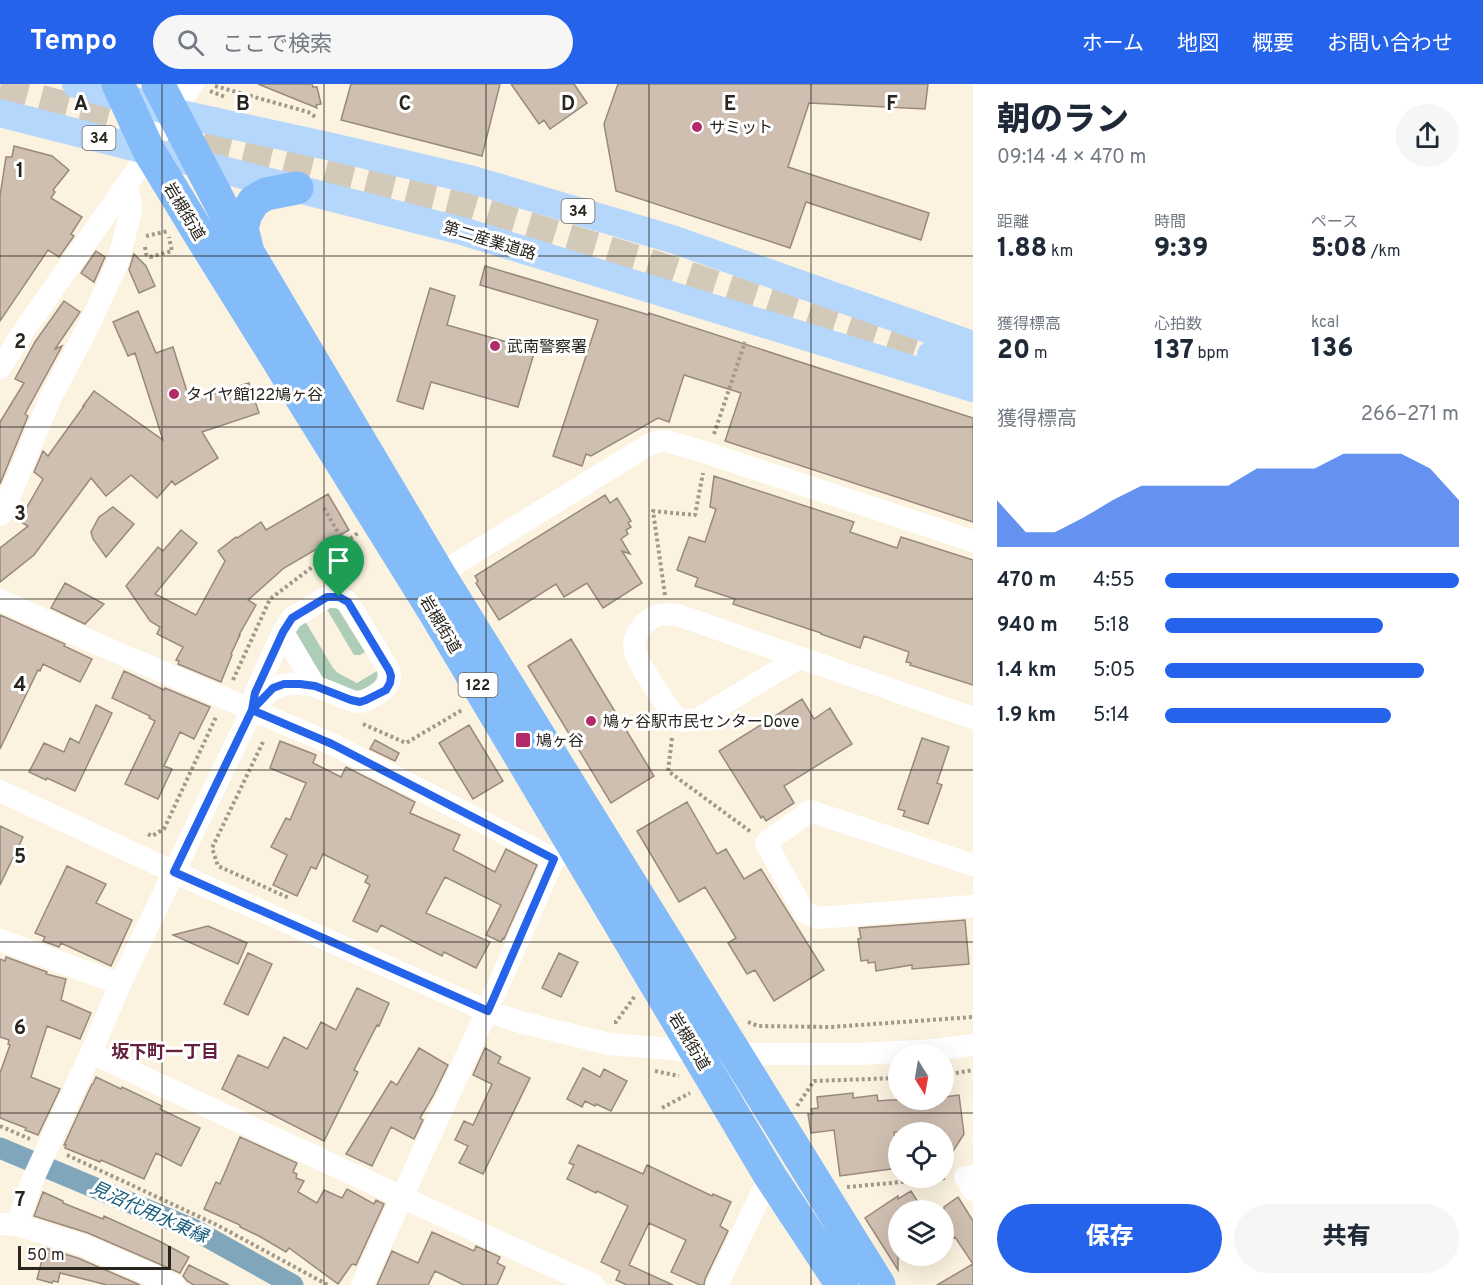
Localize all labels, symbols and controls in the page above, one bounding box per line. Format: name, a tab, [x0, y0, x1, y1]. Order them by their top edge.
search box	[153, 15, 573, 69]
text: Tempo	[30, 24, 117, 60]
icon: search	[174, 26, 207, 59]
text: ホーム	[1082, 31, 1144, 58]
text: 地図	[1177, 31, 1219, 58]
text: 概要	[1252, 31, 1294, 58]
text: お問い合わせ	[1327, 31, 1453, 58]
text: ここで検索	[222, 32, 332, 59]
text: A	[74, 92, 88, 118]
text: B	[236, 92, 250, 118]
text: C	[399, 92, 411, 118]
text: D	[561, 92, 575, 118]
text: E	[724, 92, 736, 118]
text: F	[886, 92, 898, 118]
text: 朝のラン	[997, 101, 1129, 143]
button: share	[1396, 104, 1459, 167]
place label: サミット	[709, 119, 773, 139]
marker: サミット	[690, 120, 704, 134]
road number: 34	[82, 126, 116, 150]
text: 09:14 · 4 × 470 m	[997, 145, 1146, 171]
text: 1	[16, 159, 24, 185]
street label: 岩槻街道	[158, 179, 208, 245]
road number: 34	[562, 199, 594, 223]
text: 距離	[997, 213, 1029, 233]
text: 時間	[1154, 213, 1186, 233]
text: ペース	[1311, 213, 1358, 233]
street label: 第二産業道路	[441, 218, 538, 266]
text: 1.88	[997, 233, 1047, 266]
text: 9:39	[1154, 233, 1208, 266]
text: 5:08	[1311, 233, 1367, 266]
text: km	[1047, 242, 1073, 262]
text: /km	[1367, 242, 1401, 262]
text: kcal	[1311, 313, 1339, 333]
text: 獲得標高	[997, 315, 1061, 335]
text: 心拍数	[1154, 315, 1202, 335]
text: 2	[14, 330, 26, 356]
text: 136	[1311, 333, 1353, 366]
text: 20	[997, 335, 1030, 368]
text: 137	[1154, 335, 1194, 368]
place label: 武南警察署	[507, 338, 587, 358]
marker: 武南警察署	[488, 339, 502, 353]
text: m	[1030, 344, 1047, 364]
text: bpm	[1194, 344, 1229, 364]
place label: タイヤ館122鳩ヶ谷	[186, 386, 323, 406]
marker: タイヤ館122鳩ヶ谷	[167, 387, 181, 401]
text: 266–271 m	[1361, 402, 1459, 428]
text: 獲得標高	[997, 407, 1077, 433]
text: 3	[14, 502, 26, 528]
pin	[313, 535, 364, 597]
icon: arrive	[322, 544, 355, 577]
text: 470 m	[997, 568, 1056, 594]
text: 4:55	[1093, 568, 1135, 594]
street label: 岩槻街道	[414, 592, 464, 658]
text: 940 m	[997, 613, 1058, 639]
text: 5:18	[1093, 613, 1130, 639]
text: 1.4 km	[997, 658, 1057, 684]
text: 5:05	[1093, 658, 1135, 684]
text: 4	[14, 673, 26, 699]
road number: 122	[458, 673, 498, 697]
text: 1.9 km	[997, 703, 1056, 729]
text: 5:14	[1093, 703, 1129, 729]
place label: 鳩ヶ谷駅市民センターDove	[603, 713, 799, 733]
marker: 鳩ヶ谷駅市民センターDove	[584, 714, 598, 728]
marker: 鳩ヶ谷	[514, 731, 532, 749]
place label: 鳩ヶ谷	[536, 732, 584, 752]
text: 5	[14, 845, 26, 871]
street label: 岩槻街道	[663, 1009, 713, 1075]
text: 6	[14, 1016, 26, 1042]
district label: 坂下町一丁目	[111, 1042, 219, 1065]
north arrow	[888, 1044, 954, 1110]
map controls	[888, 1044, 954, 1266]
button: locate	[888, 1122, 954, 1188]
water label: 見沼代用水東縁	[86, 1177, 212, 1250]
text: 7	[15, 1188, 25, 1214]
button: layers	[888, 1200, 954, 1266]
button: 保存	[997, 1204, 1222, 1273]
button: 共有	[1234, 1204, 1459, 1273]
scale bar	[18, 1243, 171, 1270]
text: 50 m	[27, 1246, 65, 1266]

